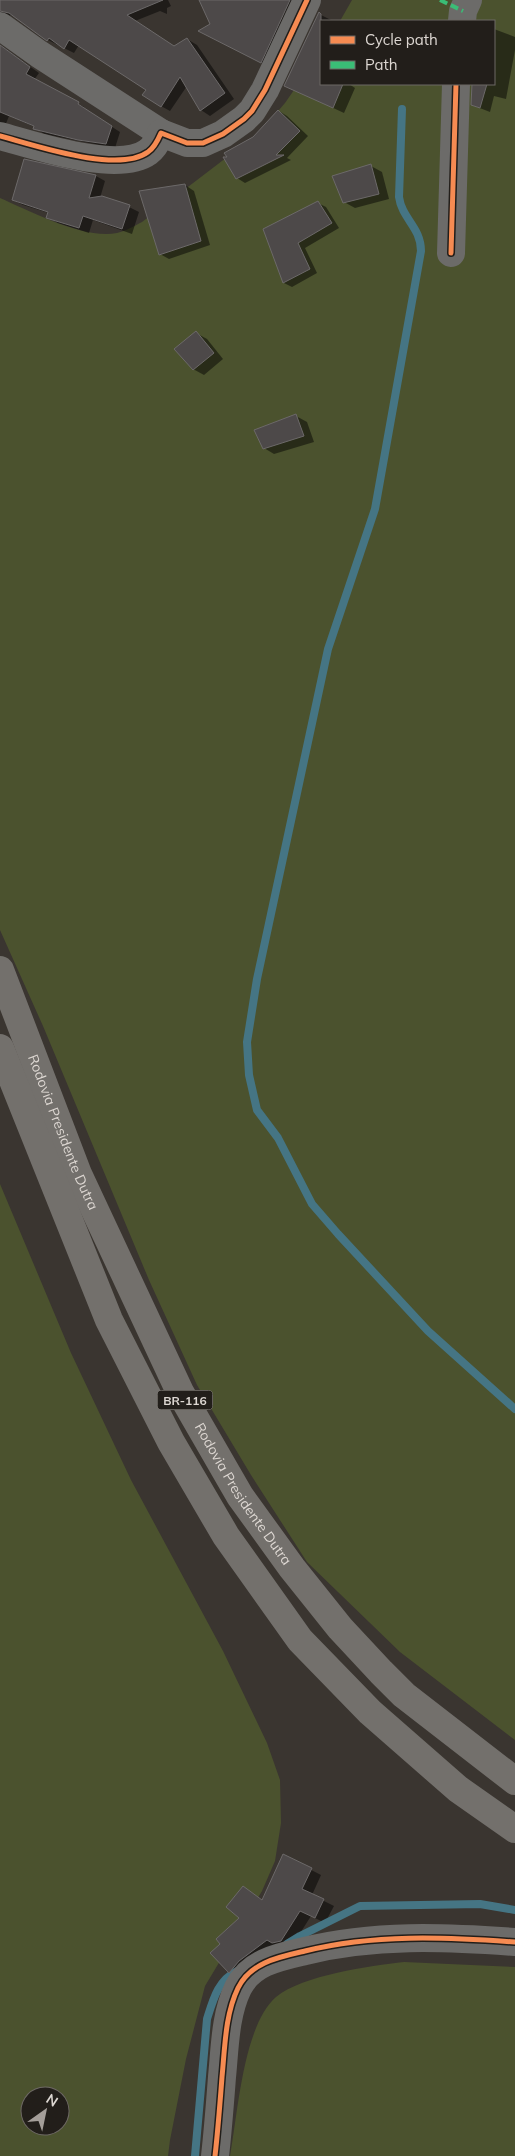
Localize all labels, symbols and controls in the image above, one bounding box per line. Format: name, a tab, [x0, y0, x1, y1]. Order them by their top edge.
legend	[320, 20, 495, 85]
text: Cycle path	[365, 30, 438, 49]
text: Path	[365, 55, 397, 74]
street label: Rodovia Presidente Dutra	[24, 1052, 102, 1213]
road number: BR-116	[158, 1390, 212, 1410]
street label: Rodovia Presidente Dutra	[191, 1420, 296, 1568]
north arrow	[20, 2086, 70, 2136]
text: N	[43, 2090, 61, 2111]

